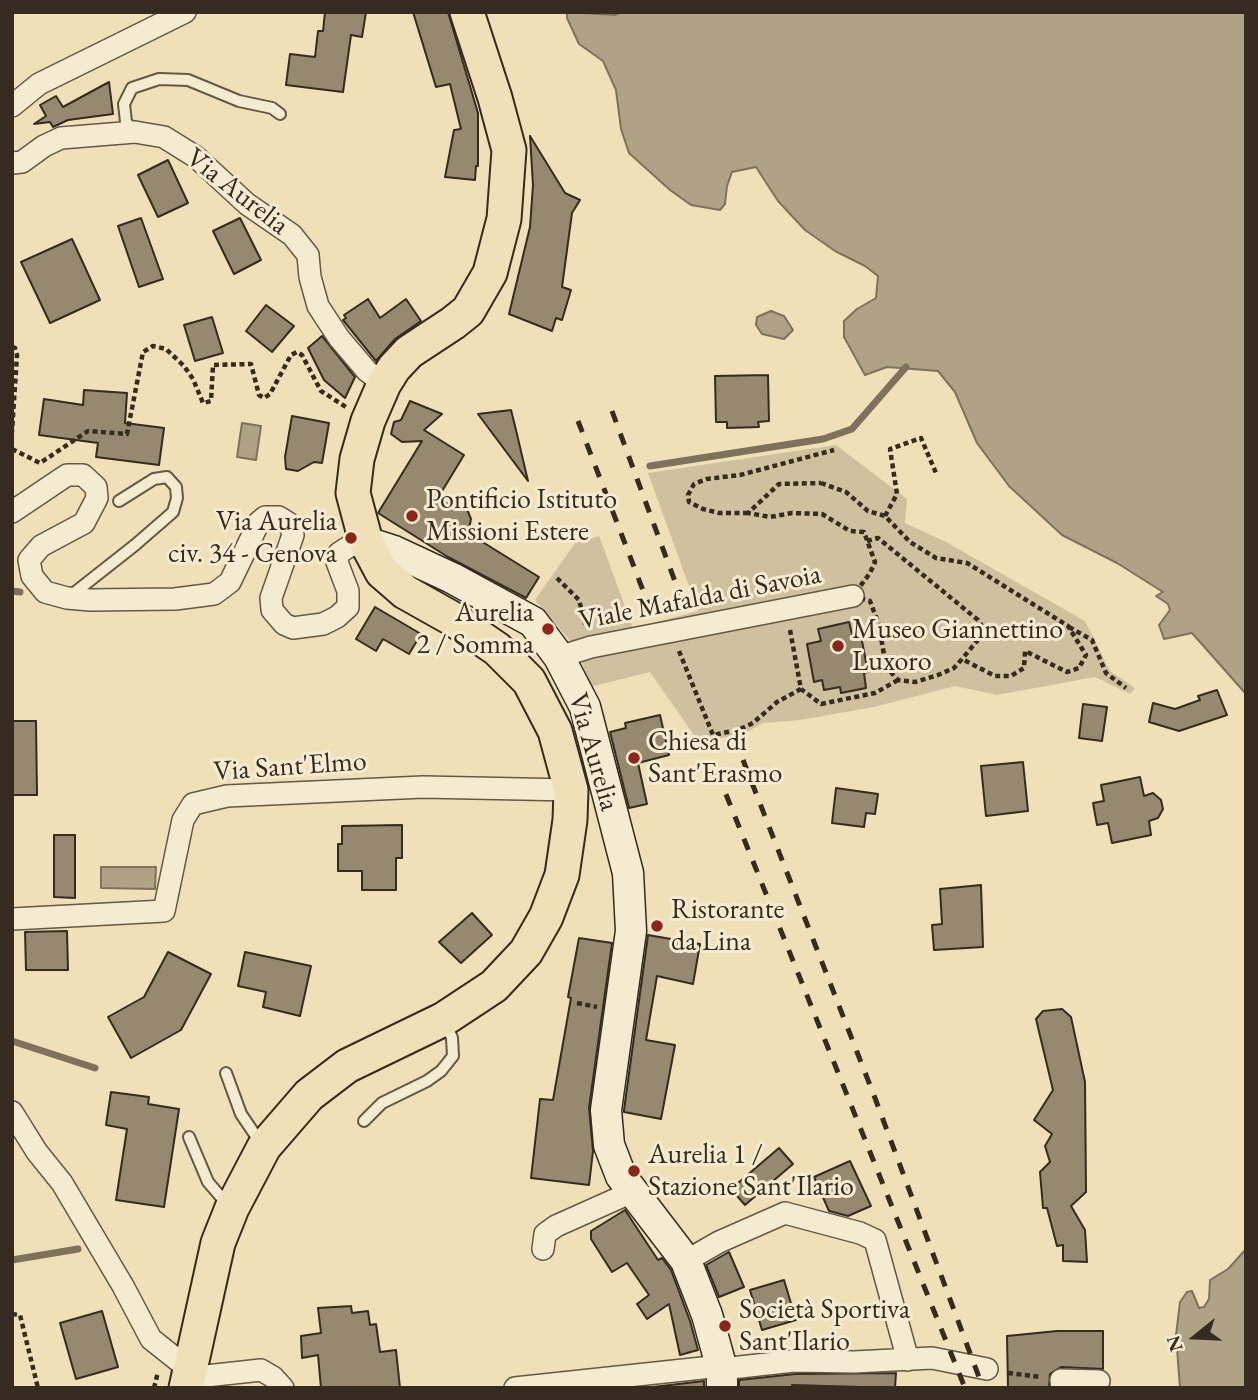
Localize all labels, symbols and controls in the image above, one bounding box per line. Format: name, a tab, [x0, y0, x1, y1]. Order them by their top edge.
street label: Via Aurelia	[179, 142, 295, 242]
place label: Pontificio Istituto Missioni Estere	[426, 483, 617, 549]
place label: Via Aurelia civ. 34 - Genova	[168, 505, 337, 571]
marker: Pontificio Istituto Missioni Estere	[404, 508, 420, 524]
marker: Via Aurelia civ. 34 - Genova	[343, 530, 359, 546]
street label: Viale Mafalda di Savoia	[576, 558, 824, 638]
place label: Aurelia 2 / Somma	[417, 596, 534, 662]
place label: Museo Giannettino Luxoro	[852, 613, 1063, 679]
marker: Aurelia 2 / Somma	[540, 621, 556, 637]
marker: Museo Giannettino Luxoro	[830, 638, 846, 654]
street label: Via Aurelia	[560, 689, 626, 815]
place label: Chiesa di Sant'Erasmo	[648, 725, 782, 791]
street label: Via Sant'Elmo	[212, 745, 368, 789]
marker: Chiesa di Sant'Erasmo	[626, 750, 642, 766]
place label: Ristorante da Lina	[671, 893, 785, 959]
marker: Ristorante da Lina	[649, 918, 665, 934]
place label: Aurelia 1 / Stazione Sant'Ilario	[648, 1138, 854, 1204]
marker: Aurelia 1 / Stazione Sant'Ilario	[626, 1163, 642, 1179]
place label: Società Sportiva Sant'Ilario	[739, 1293, 910, 1359]
north arrow	[1160, 1302, 1230, 1372]
marker: Società Sportiva Sant'Ilario	[717, 1318, 733, 1334]
text: N	[1160, 1332, 1189, 1355]

